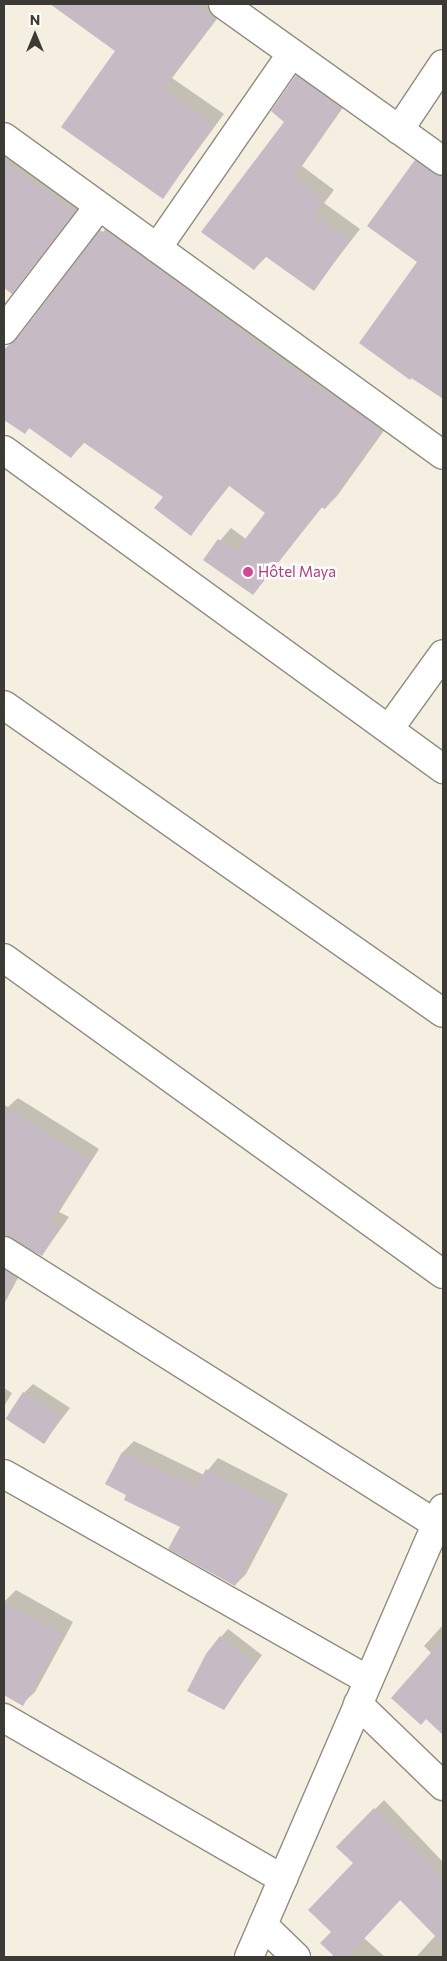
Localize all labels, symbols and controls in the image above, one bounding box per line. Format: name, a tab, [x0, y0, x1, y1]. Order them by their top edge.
north arrow	[10, 10, 60, 60]
text: N	[30, 11, 40, 28]
place label: Hôtel Maya	[258, 563, 336, 581]
marker: Hôtel Maya	[242, 566, 254, 578]

